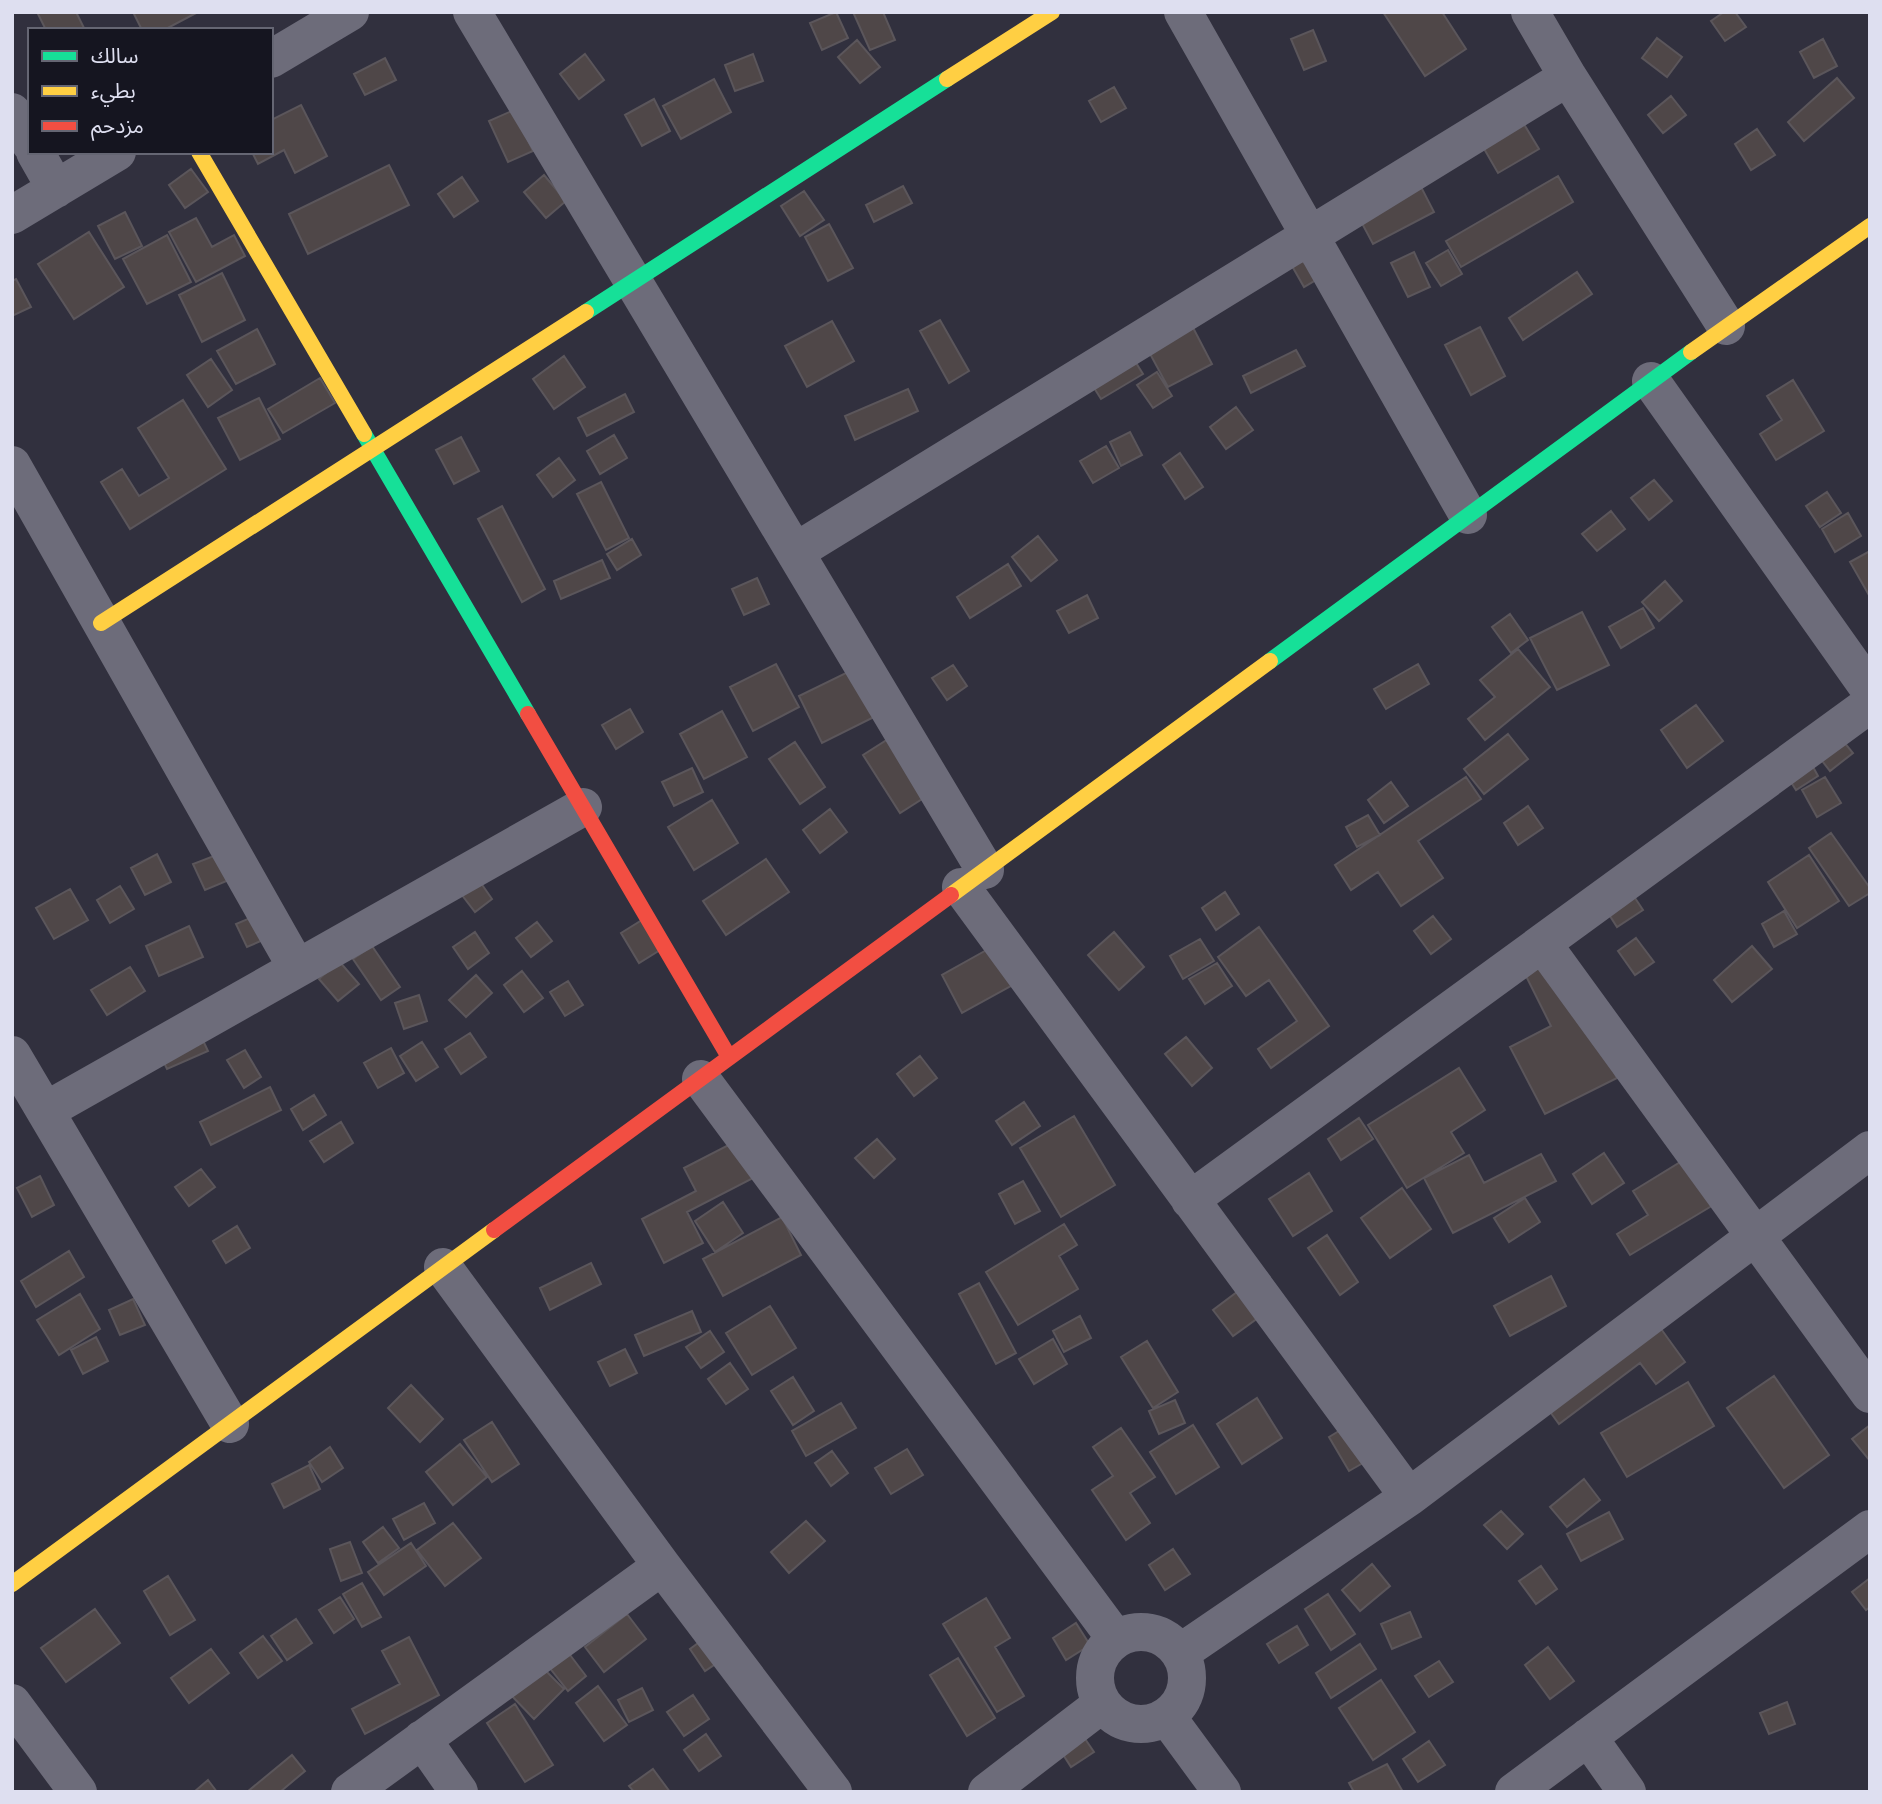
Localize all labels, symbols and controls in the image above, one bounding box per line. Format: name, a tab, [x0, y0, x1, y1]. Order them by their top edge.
legend	[28, 28, 273, 154]
text: سالك	[91, 41, 138, 71]
text: بطيء	[91, 76, 136, 107]
text: مزدحم	[91, 111, 144, 141]

